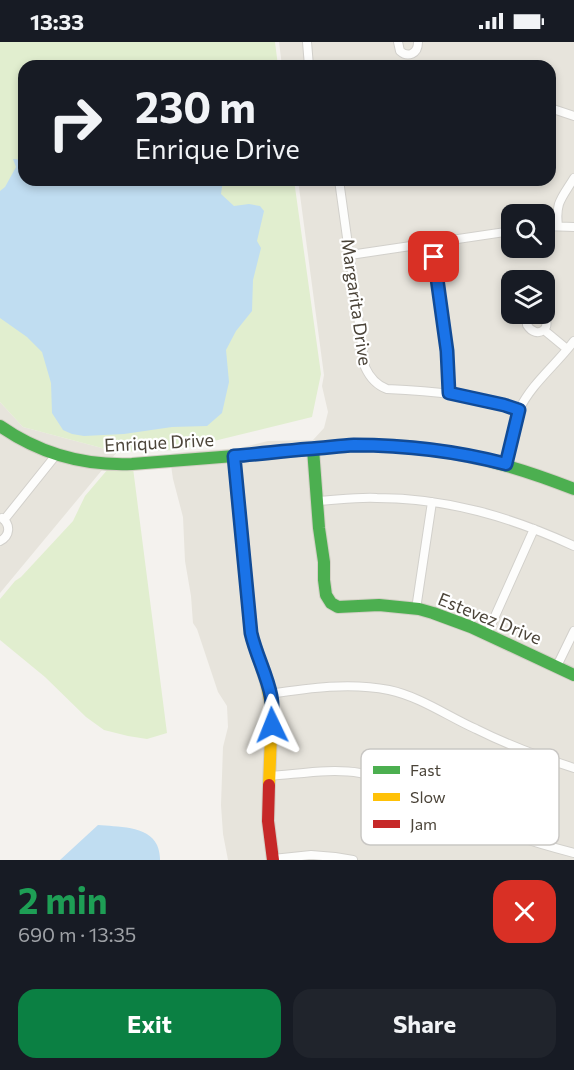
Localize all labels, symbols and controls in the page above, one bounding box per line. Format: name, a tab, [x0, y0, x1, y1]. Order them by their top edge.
text: 13:33	[30, 8, 84, 35]
text: 230 m	[135, 80, 256, 132]
icon: right	[36, 84, 114, 162]
text: Enrique Drive	[135, 132, 300, 165]
map controls	[501, 204, 555, 324]
button: search	[501, 204, 555, 258]
pin	[408, 231, 459, 282]
street label: Margarita Drive	[337, 237, 377, 367]
icon: arrive	[417, 240, 450, 273]
button: layers	[501, 270, 555, 324]
street label: Enrique Drive	[104, 428, 214, 456]
street label: Estevez Drive	[435, 587, 545, 649]
position arrow	[240, 693, 304, 757]
legend	[361, 749, 559, 845]
text: Fast	[410, 760, 441, 779]
text: Slow	[410, 787, 446, 806]
text: Jam	[410, 814, 437, 833]
text: 2 min	[18, 877, 108, 921]
button: close	[493, 880, 556, 943]
text: 690 m · 13:35	[18, 922, 136, 946]
button: Exit	[18, 989, 281, 1058]
button: Share	[293, 989, 556, 1058]

